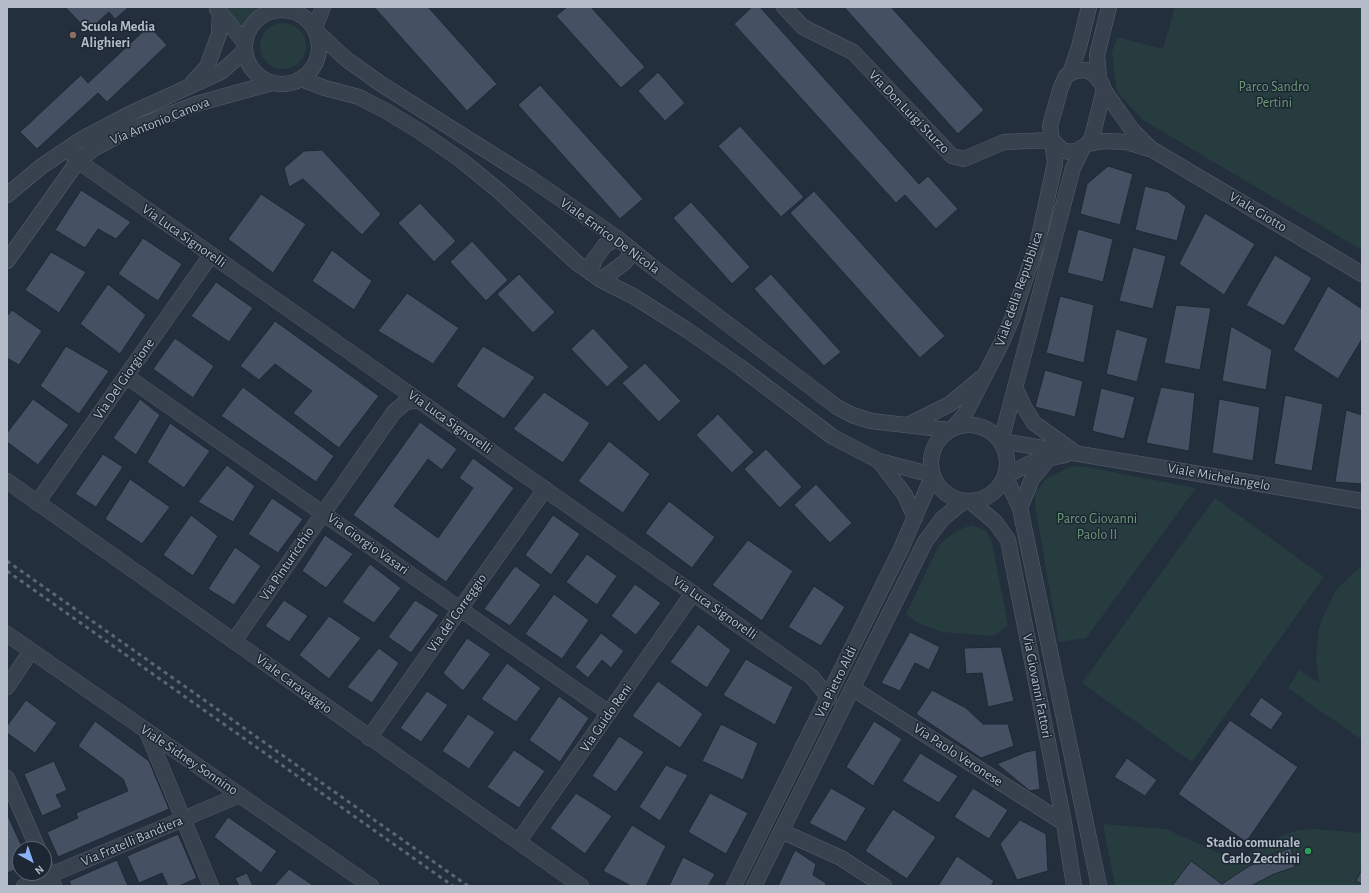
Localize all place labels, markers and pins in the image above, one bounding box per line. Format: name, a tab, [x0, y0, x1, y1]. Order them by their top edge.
place label: Scuola Media Alighieri	[81, 19, 155, 52]
marker: Scuola Media Alighieri	[68, 30, 78, 40]
place label: Stadio comunale Carlo Zecchini	[1206, 835, 1300, 868]
marker: Stadio comunale Carlo Zecchini	[1303, 846, 1313, 856]

